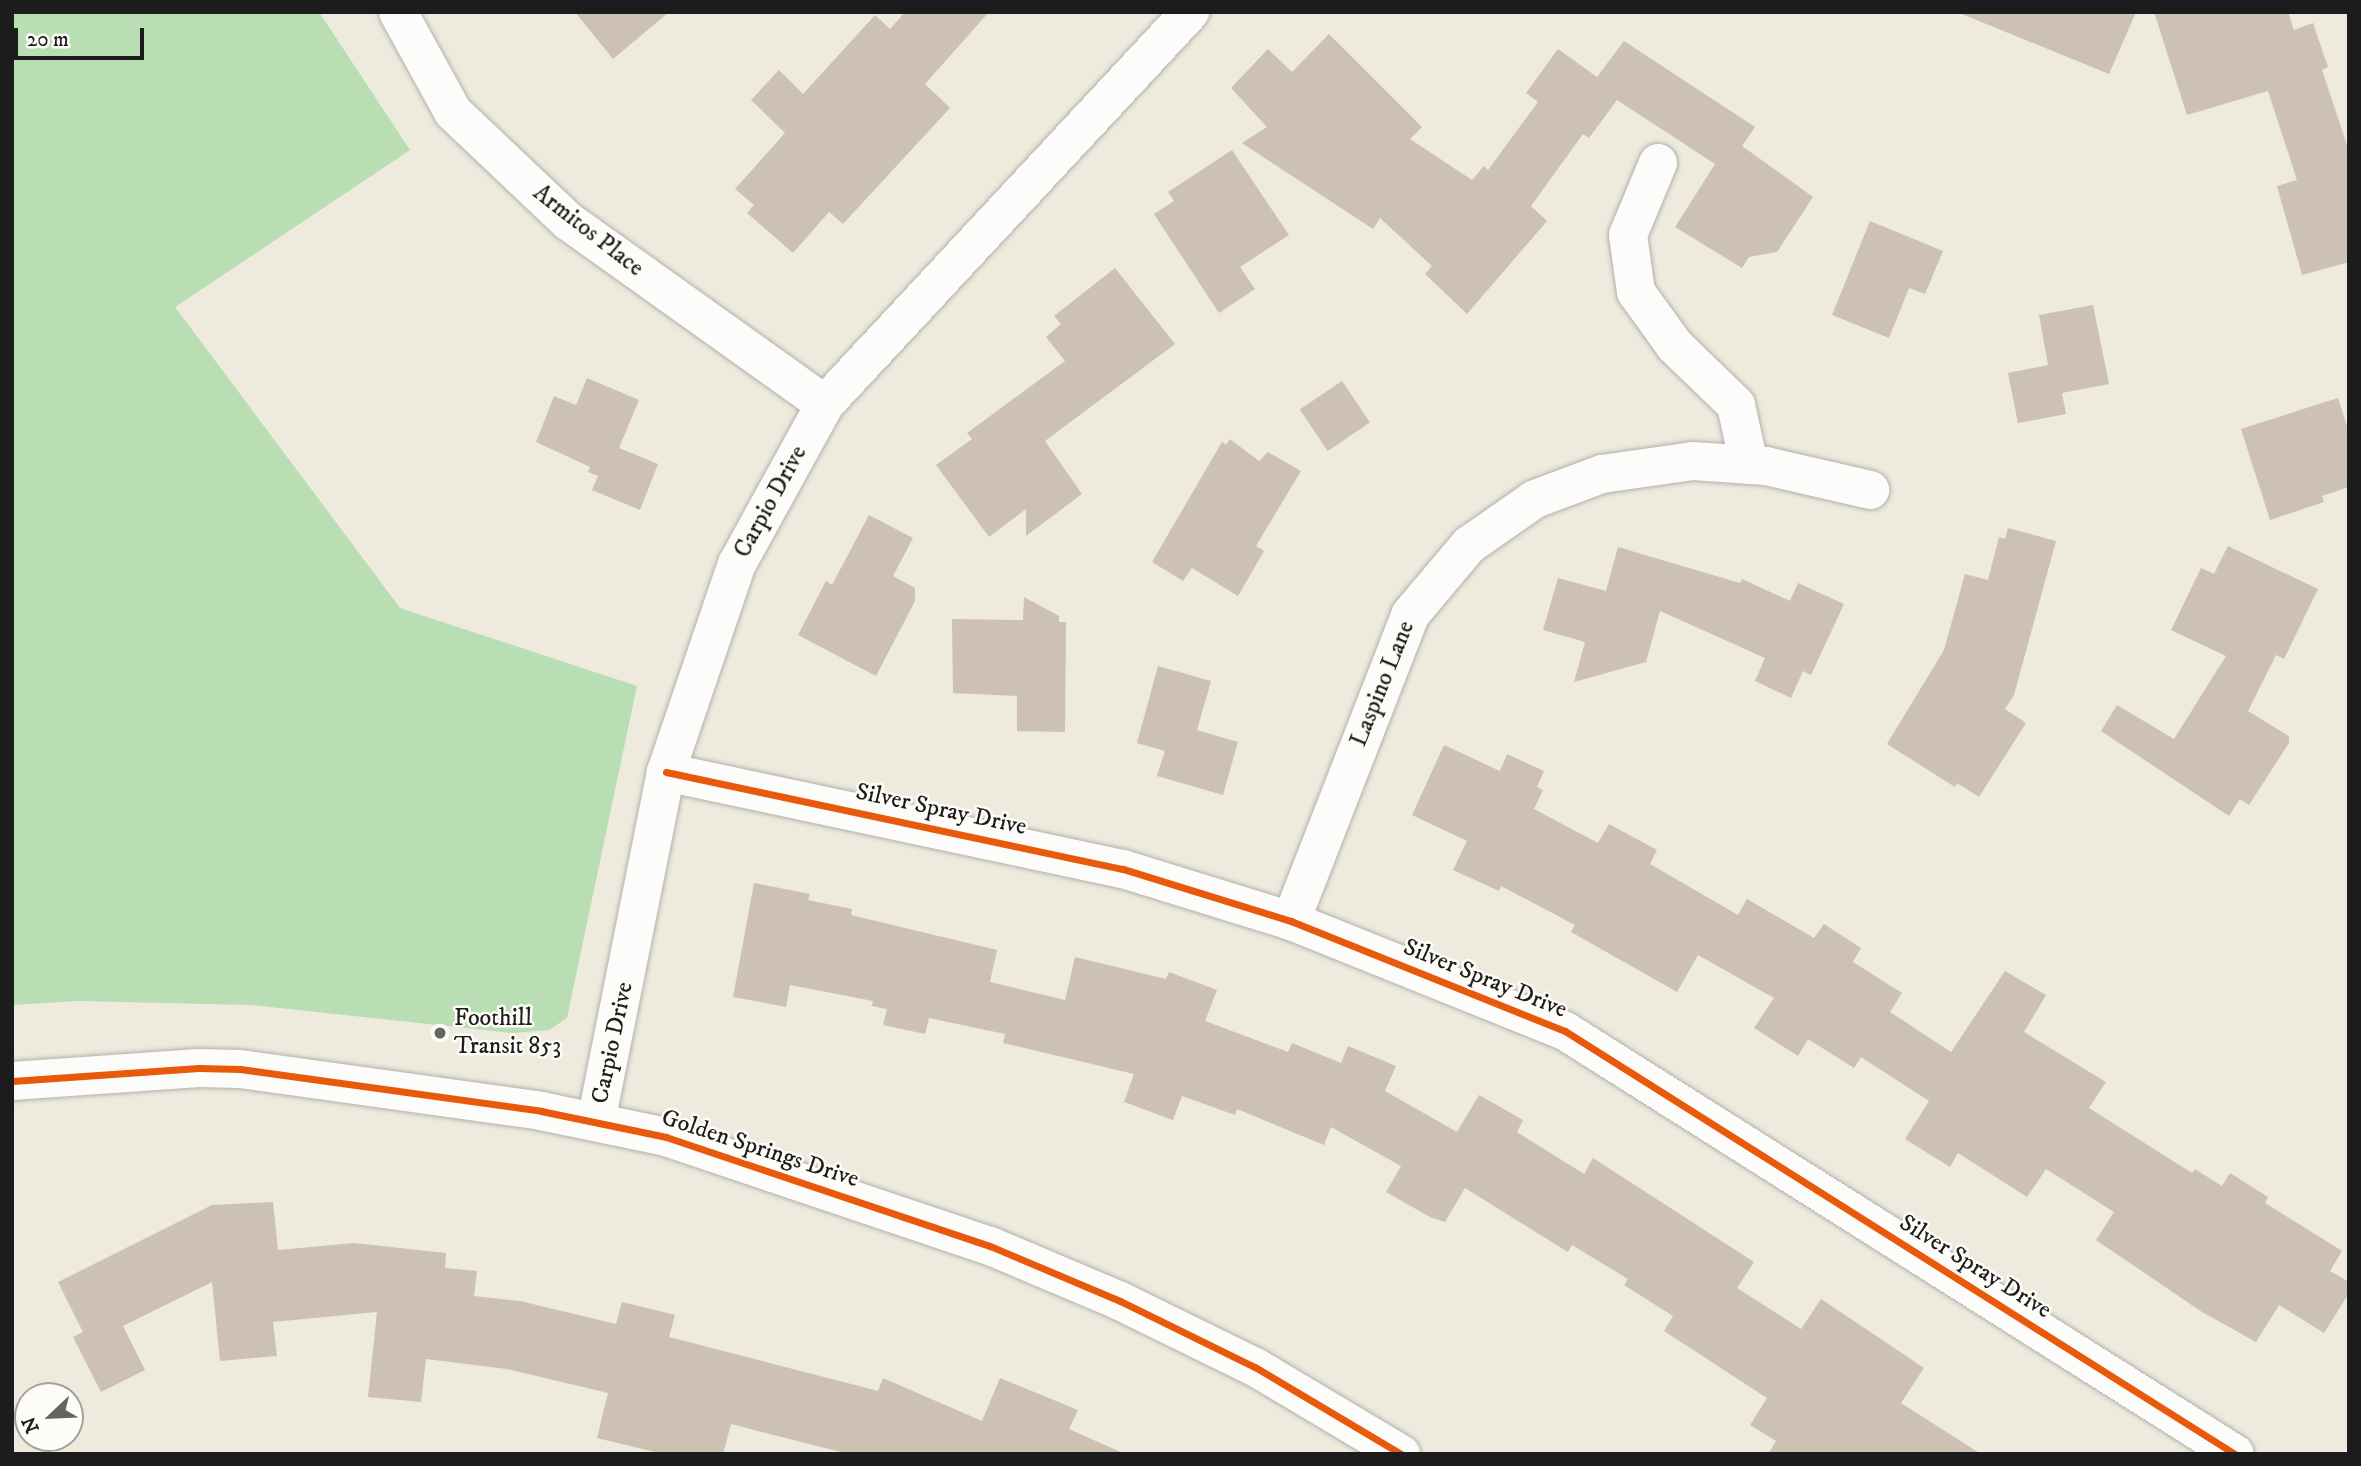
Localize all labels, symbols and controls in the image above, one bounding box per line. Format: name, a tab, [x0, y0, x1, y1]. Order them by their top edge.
scale bar	[18, 14, 147, 58]
text: 20 m	[27, 27, 69, 53]
street label: Armitos Place	[527, 179, 649, 283]
street label: Carpio Drive	[728, 441, 814, 563]
street label: Laspino Lane	[1345, 617, 1421, 751]
street label: Silver Spray Drive	[853, 778, 1029, 842]
street label: Silver Spray Drive	[1399, 933, 1571, 1025]
street label: Carpio Drive	[586, 980, 640, 1106]
place label: Foothill Transit 853	[454, 1005, 561, 1061]
marker: Foothill Transit 853	[432, 1025, 448, 1041]
street label: Golden Springs Drive	[658, 1104, 862, 1194]
street label: Silver Spray Drive	[1894, 1209, 2056, 1325]
north arrow	[14, 1382, 84, 1452]
text: N	[17, 1413, 45, 1436]

